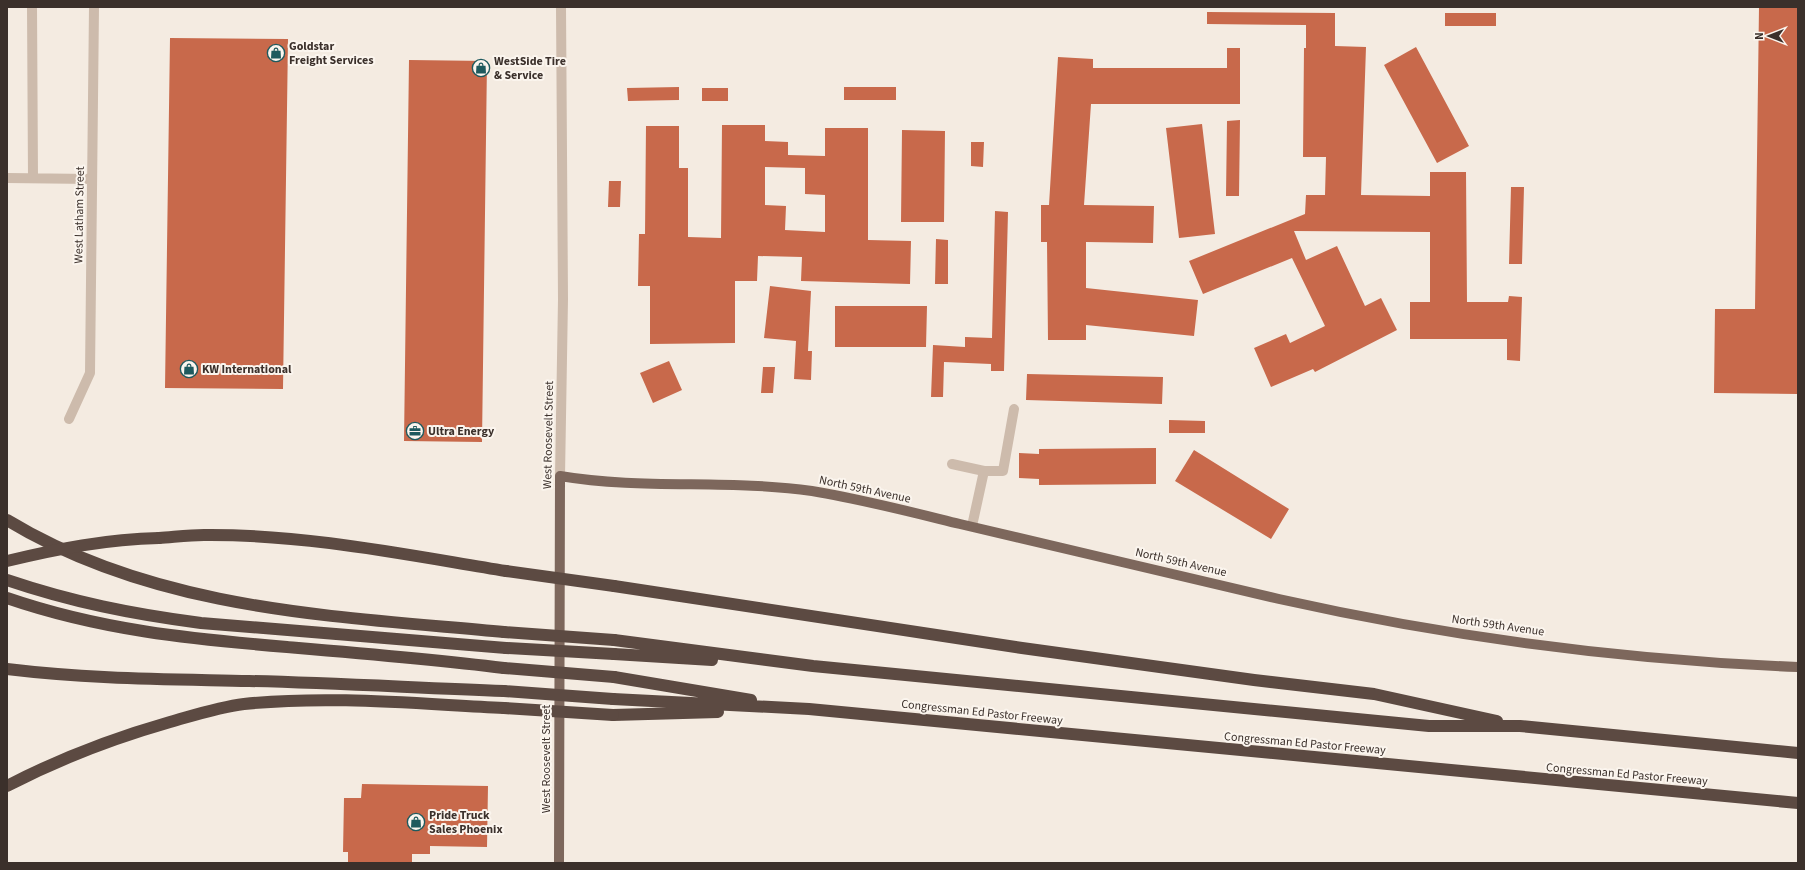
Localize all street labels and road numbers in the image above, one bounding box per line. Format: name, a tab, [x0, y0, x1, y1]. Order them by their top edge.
street label: West Latham Street	[70, 166, 89, 264]
street label: West Roosevelt Street	[539, 381, 558, 489]
street label: North 59th Avenue	[817, 471, 912, 508]
street label: North 59th Avenue	[1134, 544, 1228, 581]
street label: North 59th Avenue	[1451, 611, 1545, 640]
street label: Congressman Ed Pastor Freeway	[900, 696, 1064, 729]
street label: West Roosevelt Street	[538, 705, 555, 813]
street label: Congressman Ed Pastor Freeway	[1223, 728, 1387, 759]
street label: Congressman Ed Pastor Freeway	[1545, 759, 1709, 790]

